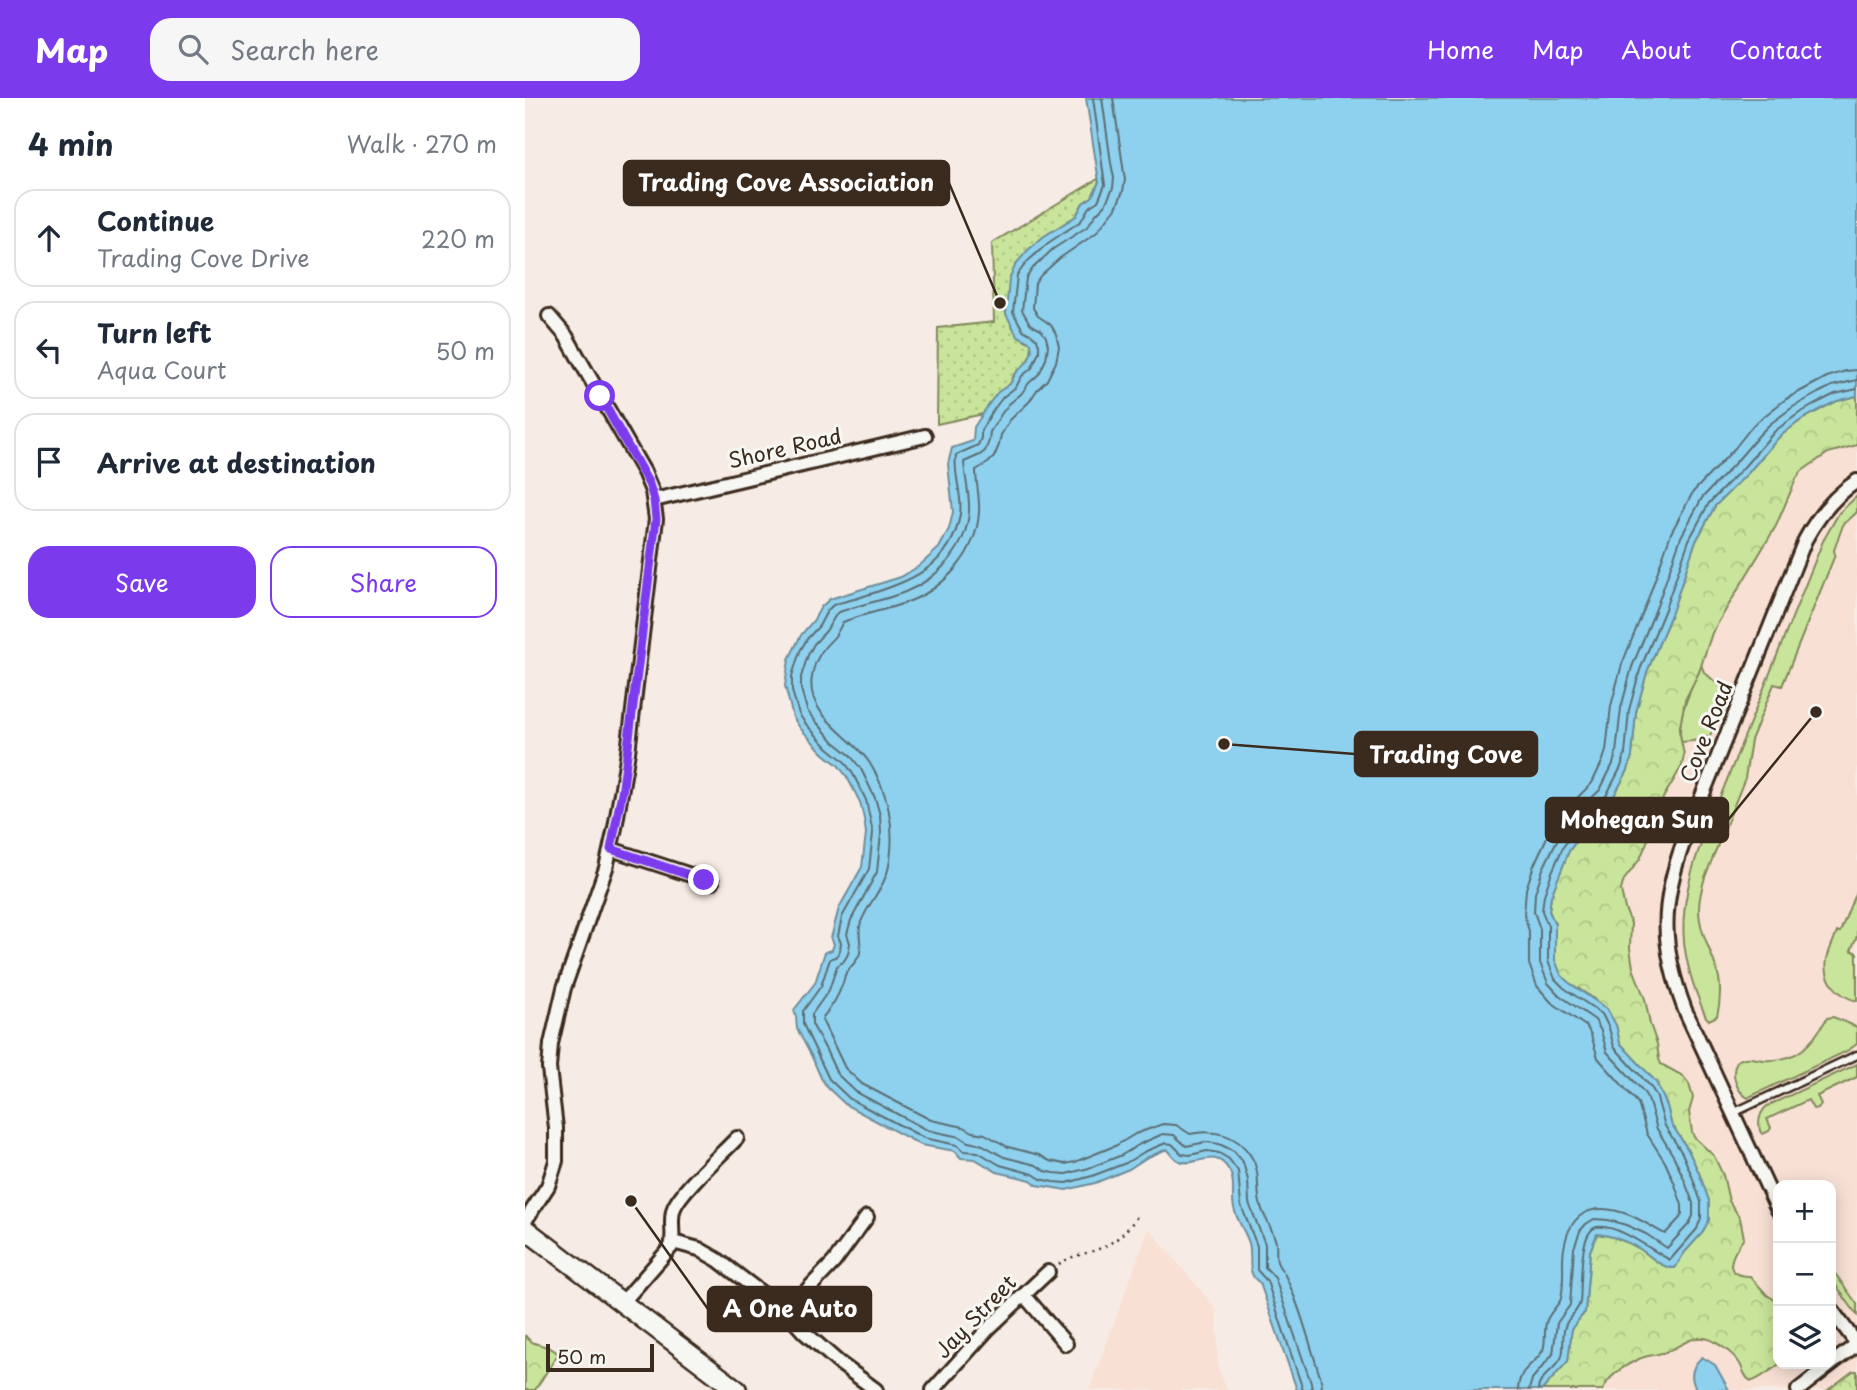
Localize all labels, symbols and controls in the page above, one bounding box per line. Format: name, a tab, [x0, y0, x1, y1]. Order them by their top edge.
search box	[150, 18, 640, 81]
text: Map	[35, 24, 108, 74]
icon: search	[174, 30, 212, 68]
text: Search here	[230, 30, 379, 69]
text: Home	[1427, 31, 1494, 67]
text: Map	[1532, 31, 1583, 67]
text: About	[1621, 31, 1691, 67]
text: Contact	[1729, 31, 1822, 67]
text: 4 min	[28, 121, 114, 166]
text: Walk · 270 m	[347, 126, 497, 161]
callout: Trading Cove Association	[624, 161, 949, 205]
text: Trading Cove Association	[638, 164, 934, 199]
text: Continue	[97, 201, 214, 240]
icon: ahead	[30, 219, 68, 257]
text: 220 m	[421, 221, 495, 256]
text: Trading Cove Drive	[97, 240, 309, 275]
text: Turn left	[97, 313, 212, 352]
icon: left	[30, 331, 68, 369]
text: 50 m	[435, 333, 495, 368]
text: Aqua Court	[97, 352, 226, 387]
route start	[584, 380, 615, 411]
street label: Shore Road	[725, 418, 845, 476]
icon: arrive	[30, 443, 68, 481]
text: Arrive at destination	[97, 443, 376, 482]
button: Save	[28, 546, 256, 618]
button: Share	[270, 546, 497, 618]
street label: Cove Road	[1670, 676, 1740, 787]
callout: Trading Cove	[1355, 732, 1537, 776]
text: Trading Cove	[1369, 736, 1523, 771]
callout: Mohegan Sun	[1546, 798, 1728, 842]
text: Mohegan Sun	[1560, 801, 1714, 836]
route end	[688, 864, 719, 895]
map controls	[1773, 1180, 1836, 1369]
button: +	[1773, 1180, 1836, 1243]
button: −	[1773, 1243, 1836, 1306]
street label: Jay Street	[926, 1267, 1023, 1365]
callout: A One Auto	[708, 1287, 871, 1331]
text: A One Auto	[723, 1290, 857, 1325]
button: layers	[1773, 1306, 1836, 1369]
scale bar	[546, 1341, 655, 1373]
text: 50 m	[557, 1342, 606, 1370]

